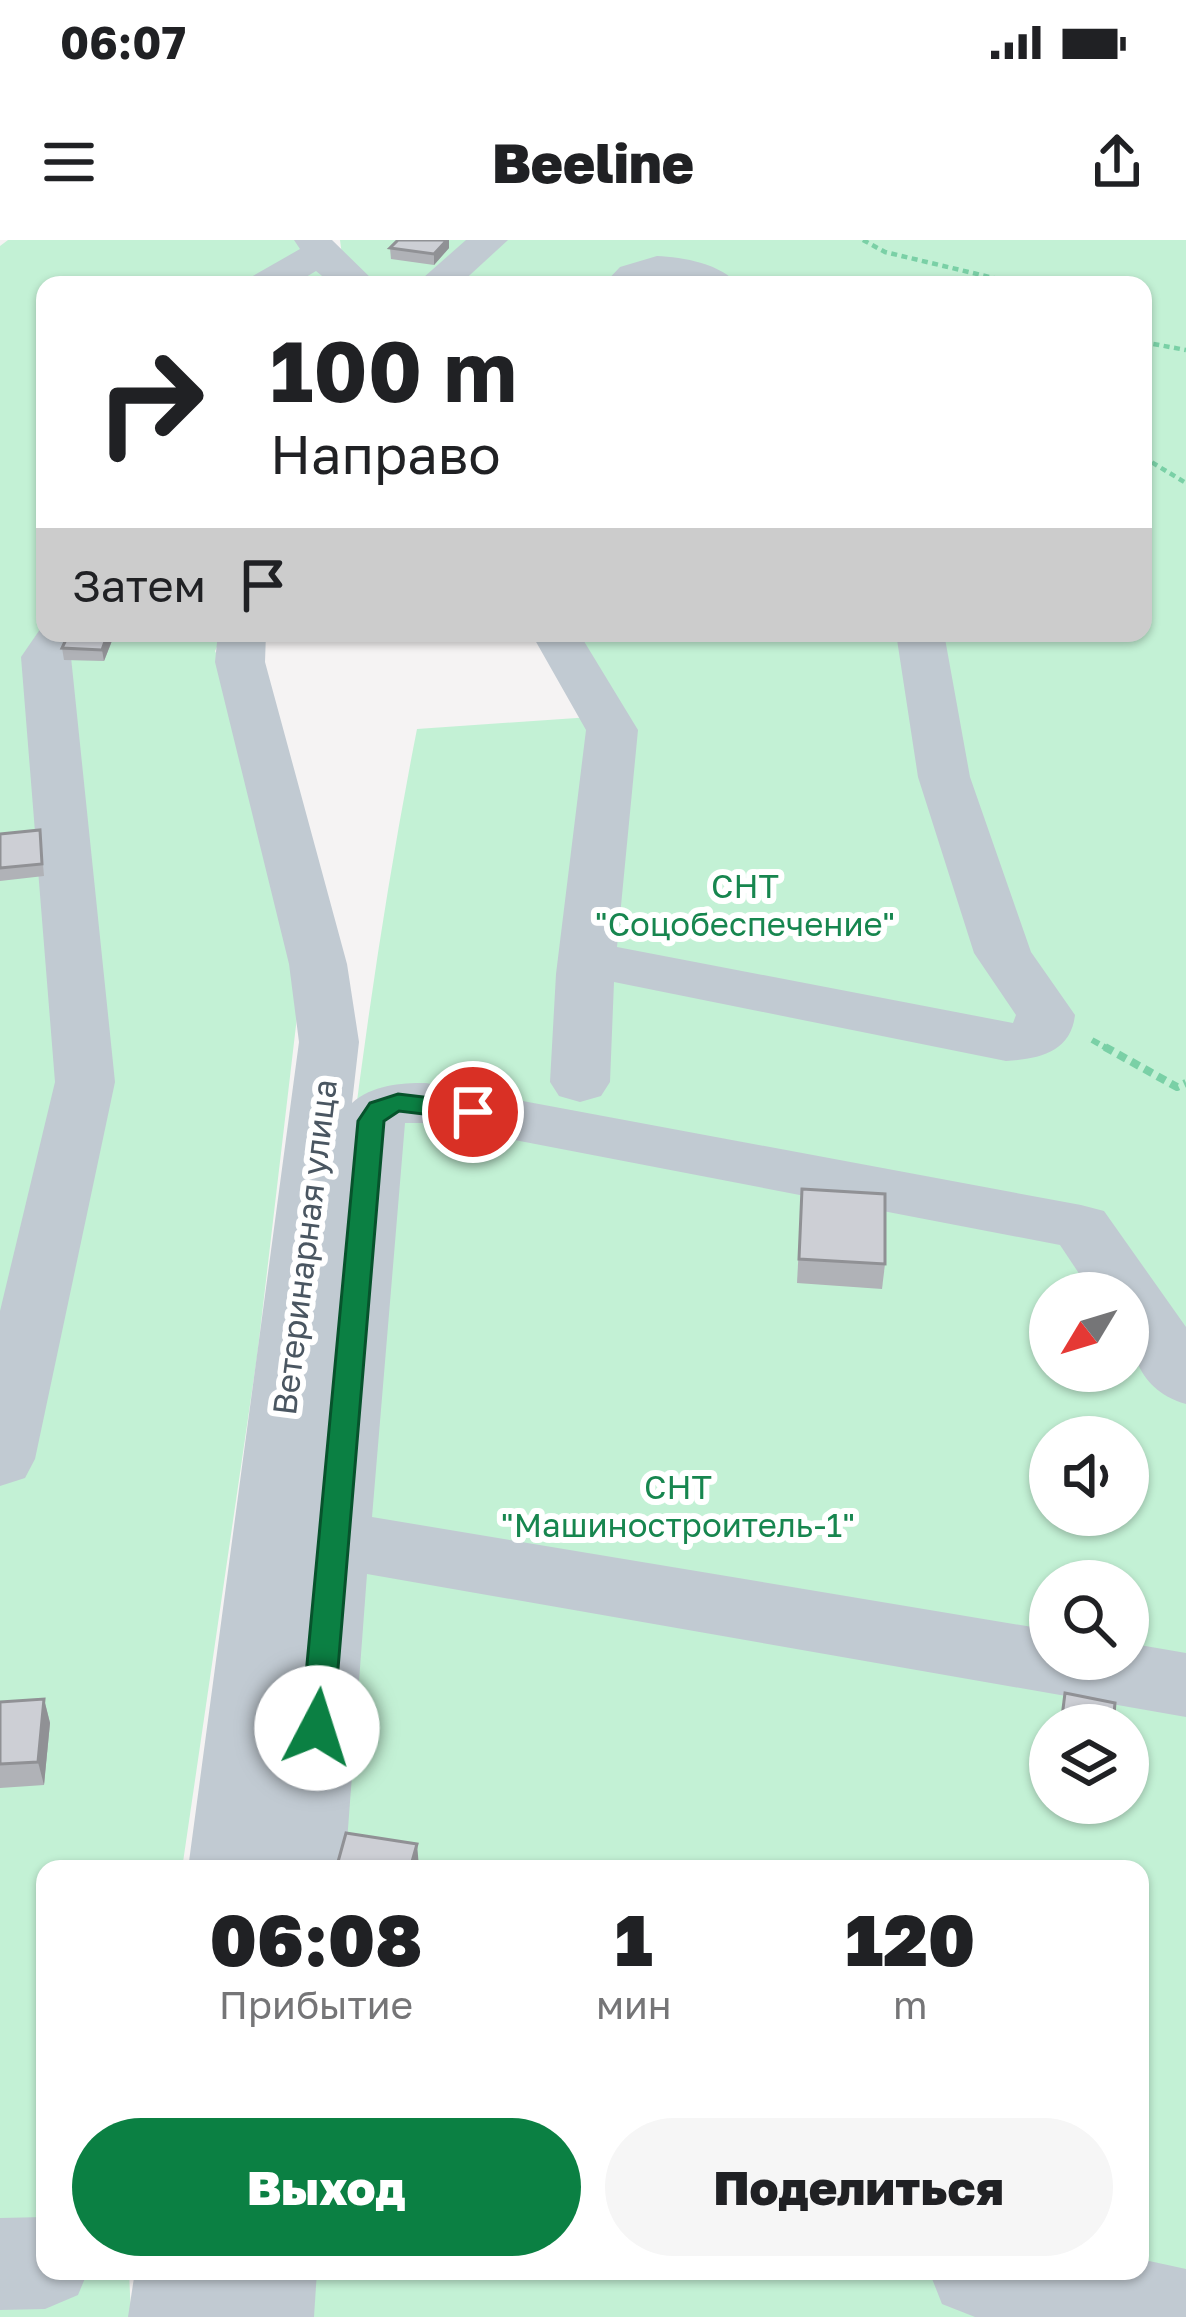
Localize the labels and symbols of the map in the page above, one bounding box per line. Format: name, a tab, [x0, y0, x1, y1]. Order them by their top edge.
park label: СНТ "Соцобеспечение"	[595, 866, 895, 943]
pin	[422, 1061, 524, 1163]
street label: Ветеринарная улица	[264, 1077, 344, 1417]
north arrow	[1029, 1272, 1149, 1392]
park label: СНТ "Машиностроитель-1"	[501, 1467, 855, 1544]
position arrow	[254, 1665, 380, 1791]

